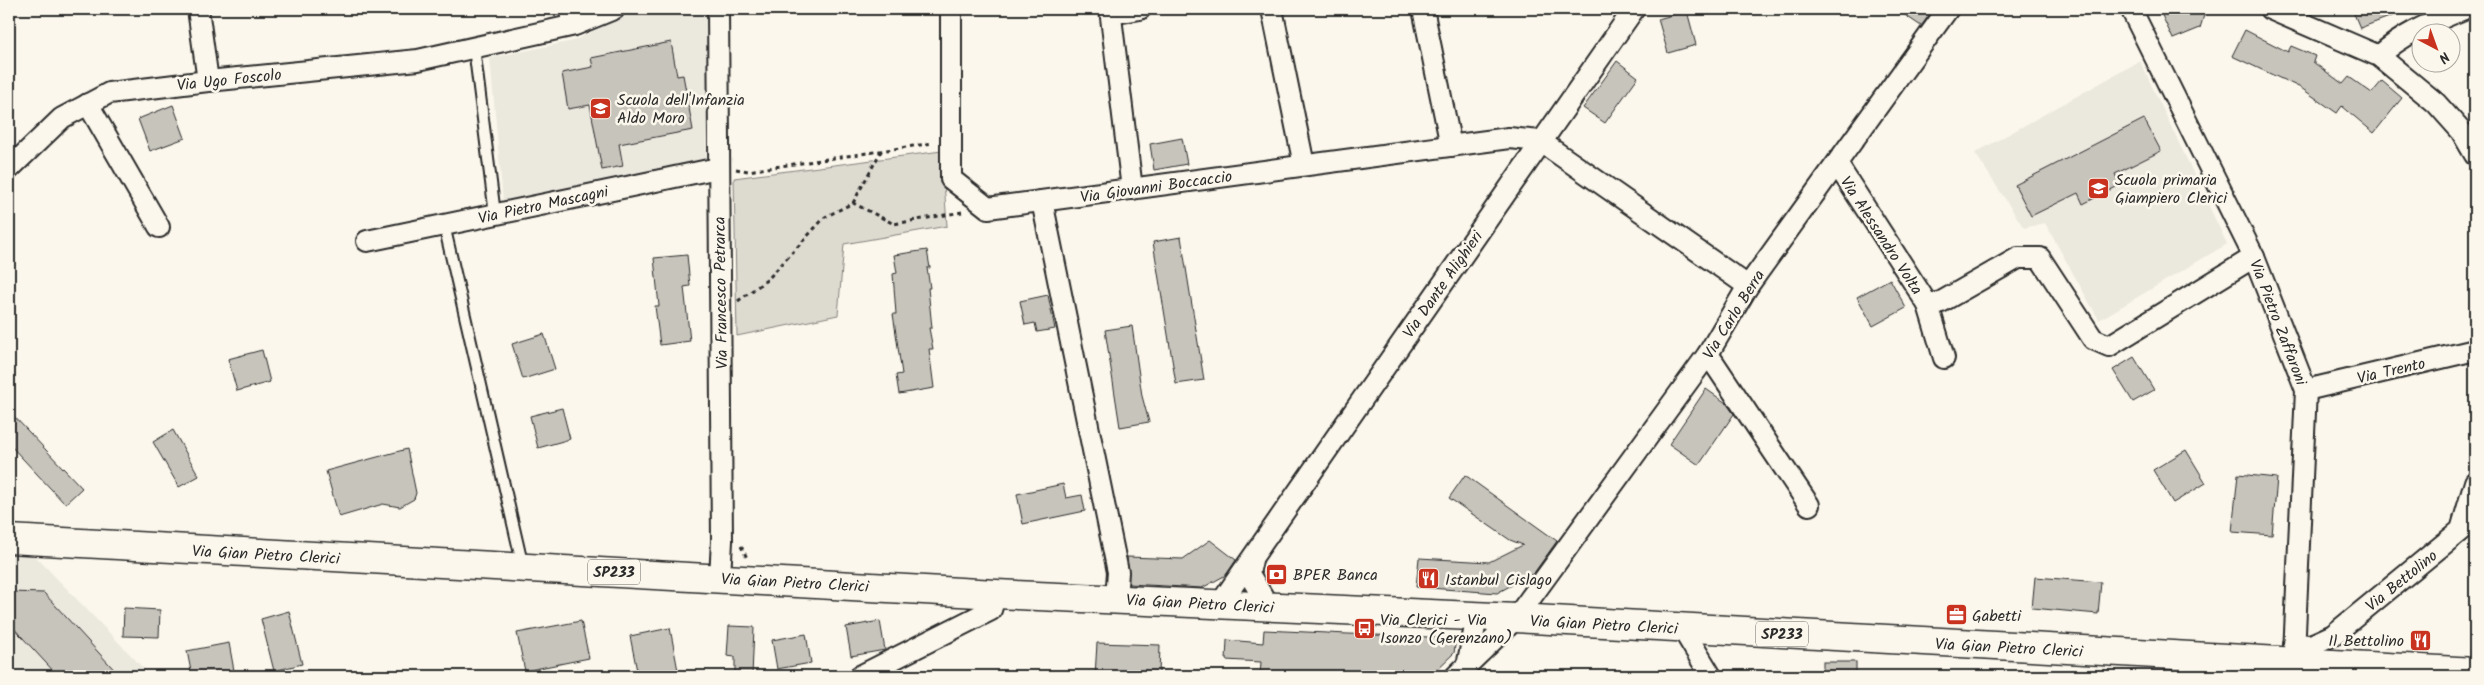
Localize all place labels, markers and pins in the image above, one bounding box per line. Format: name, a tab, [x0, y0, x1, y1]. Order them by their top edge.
place label: Scuola dell'Infanzia Aldo Moro	[617, 88, 745, 131]
school or university icon: Scuola dell'Infanzia Aldo Moro	[589, 96, 613, 120]
place label: Scuola primaria Giampiero Clerici	[2115, 168, 2228, 211]
school or university icon: Scuola primaria Giampiero Clerici	[2087, 176, 2111, 200]
bank icon: BPER Banca	[1265, 562, 1289, 586]
place label: BPER Banca	[1293, 563, 1378, 588]
restaurant icon: Istanbul Cislago	[1417, 567, 1441, 591]
place label: Istanbul Cislago	[1445, 568, 1552, 593]
office icon: Gabetti	[1944, 603, 1968, 627]
place label: Gabetti	[1972, 604, 2022, 629]
place label: Via Clerici - Via Isonzo (Gerenzano)	[1380, 608, 1512, 651]
bus stop icon: Via Clerici - Via Isonzo (Gerenzano)	[1352, 616, 1376, 640]
restaurant icon: Il Bettolino	[2408, 628, 2432, 652]
place label: Il Bettolino	[2328, 629, 2404, 654]

